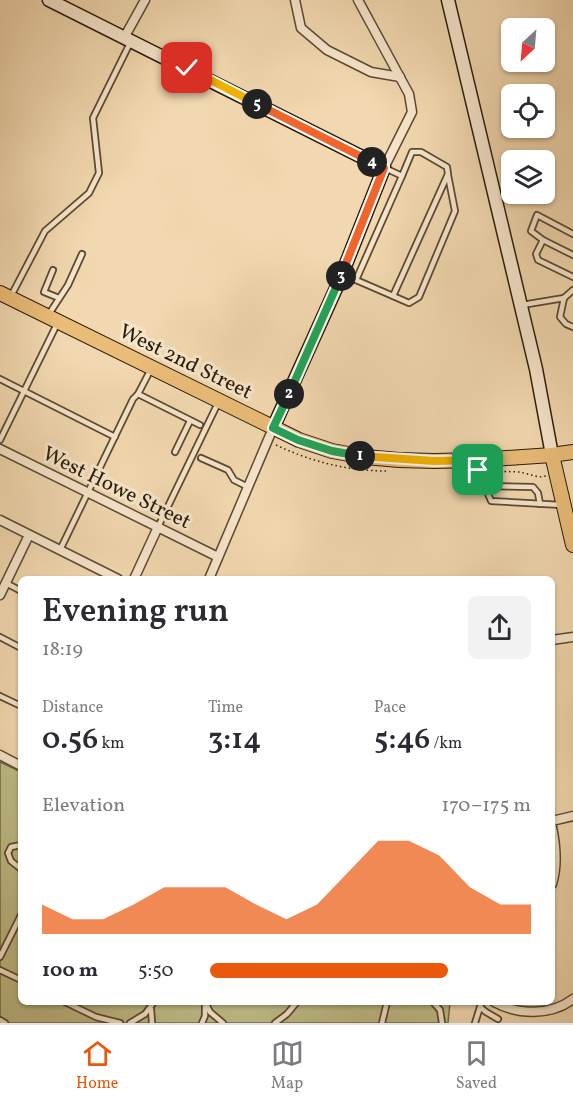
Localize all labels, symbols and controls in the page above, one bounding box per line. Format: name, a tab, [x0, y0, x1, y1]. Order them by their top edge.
north arrow	[501, 18, 555, 72]
map controls	[501, 18, 555, 204]
pin	[161, 42, 212, 93]
icon: check	[170, 51, 203, 84]
button: locate	[501, 84, 555, 138]
pin: 5	[242, 89, 272, 119]
text: 5	[253, 93, 261, 115]
pin: 4	[357, 147, 387, 177]
button: layers	[501, 150, 555, 204]
text: 4	[367, 151, 377, 173]
pin: 3	[326, 261, 356, 291]
text: 3	[337, 265, 345, 287]
street label: West 2nd Street	[114, 318, 257, 407]
pin: 2	[274, 379, 304, 409]
text: 2	[285, 383, 293, 405]
street label: West Howe Street	[37, 440, 195, 537]
pin: 1	[345, 441, 375, 471]
pin	[452, 444, 503, 495]
text: 1	[357, 445, 363, 467]
icon: arrive	[461, 453, 494, 486]
text: Evening run	[42, 590, 229, 636]
button: share	[468, 596, 531, 659]
text: 18:19	[42, 636, 83, 664]
text: Distance	[42, 697, 103, 719]
text: Time	[208, 697, 243, 719]
text: Pace	[374, 697, 406, 719]
text: 0.56	[42, 719, 98, 761]
text: 3:14	[208, 719, 261, 761]
text: 5:46	[374, 719, 430, 761]
text: km	[98, 733, 124, 755]
text: /km	[430, 733, 462, 755]
text: Elevation	[42, 792, 125, 820]
text: 170–175 m	[442, 792, 531, 820]
text: 100 m	[42, 957, 98, 985]
text: 5:50	[138, 957, 174, 985]
tab: Home	[76, 1037, 118, 1095]
tab: Map	[271, 1037, 304, 1095]
tab: Saved	[456, 1037, 497, 1095]

